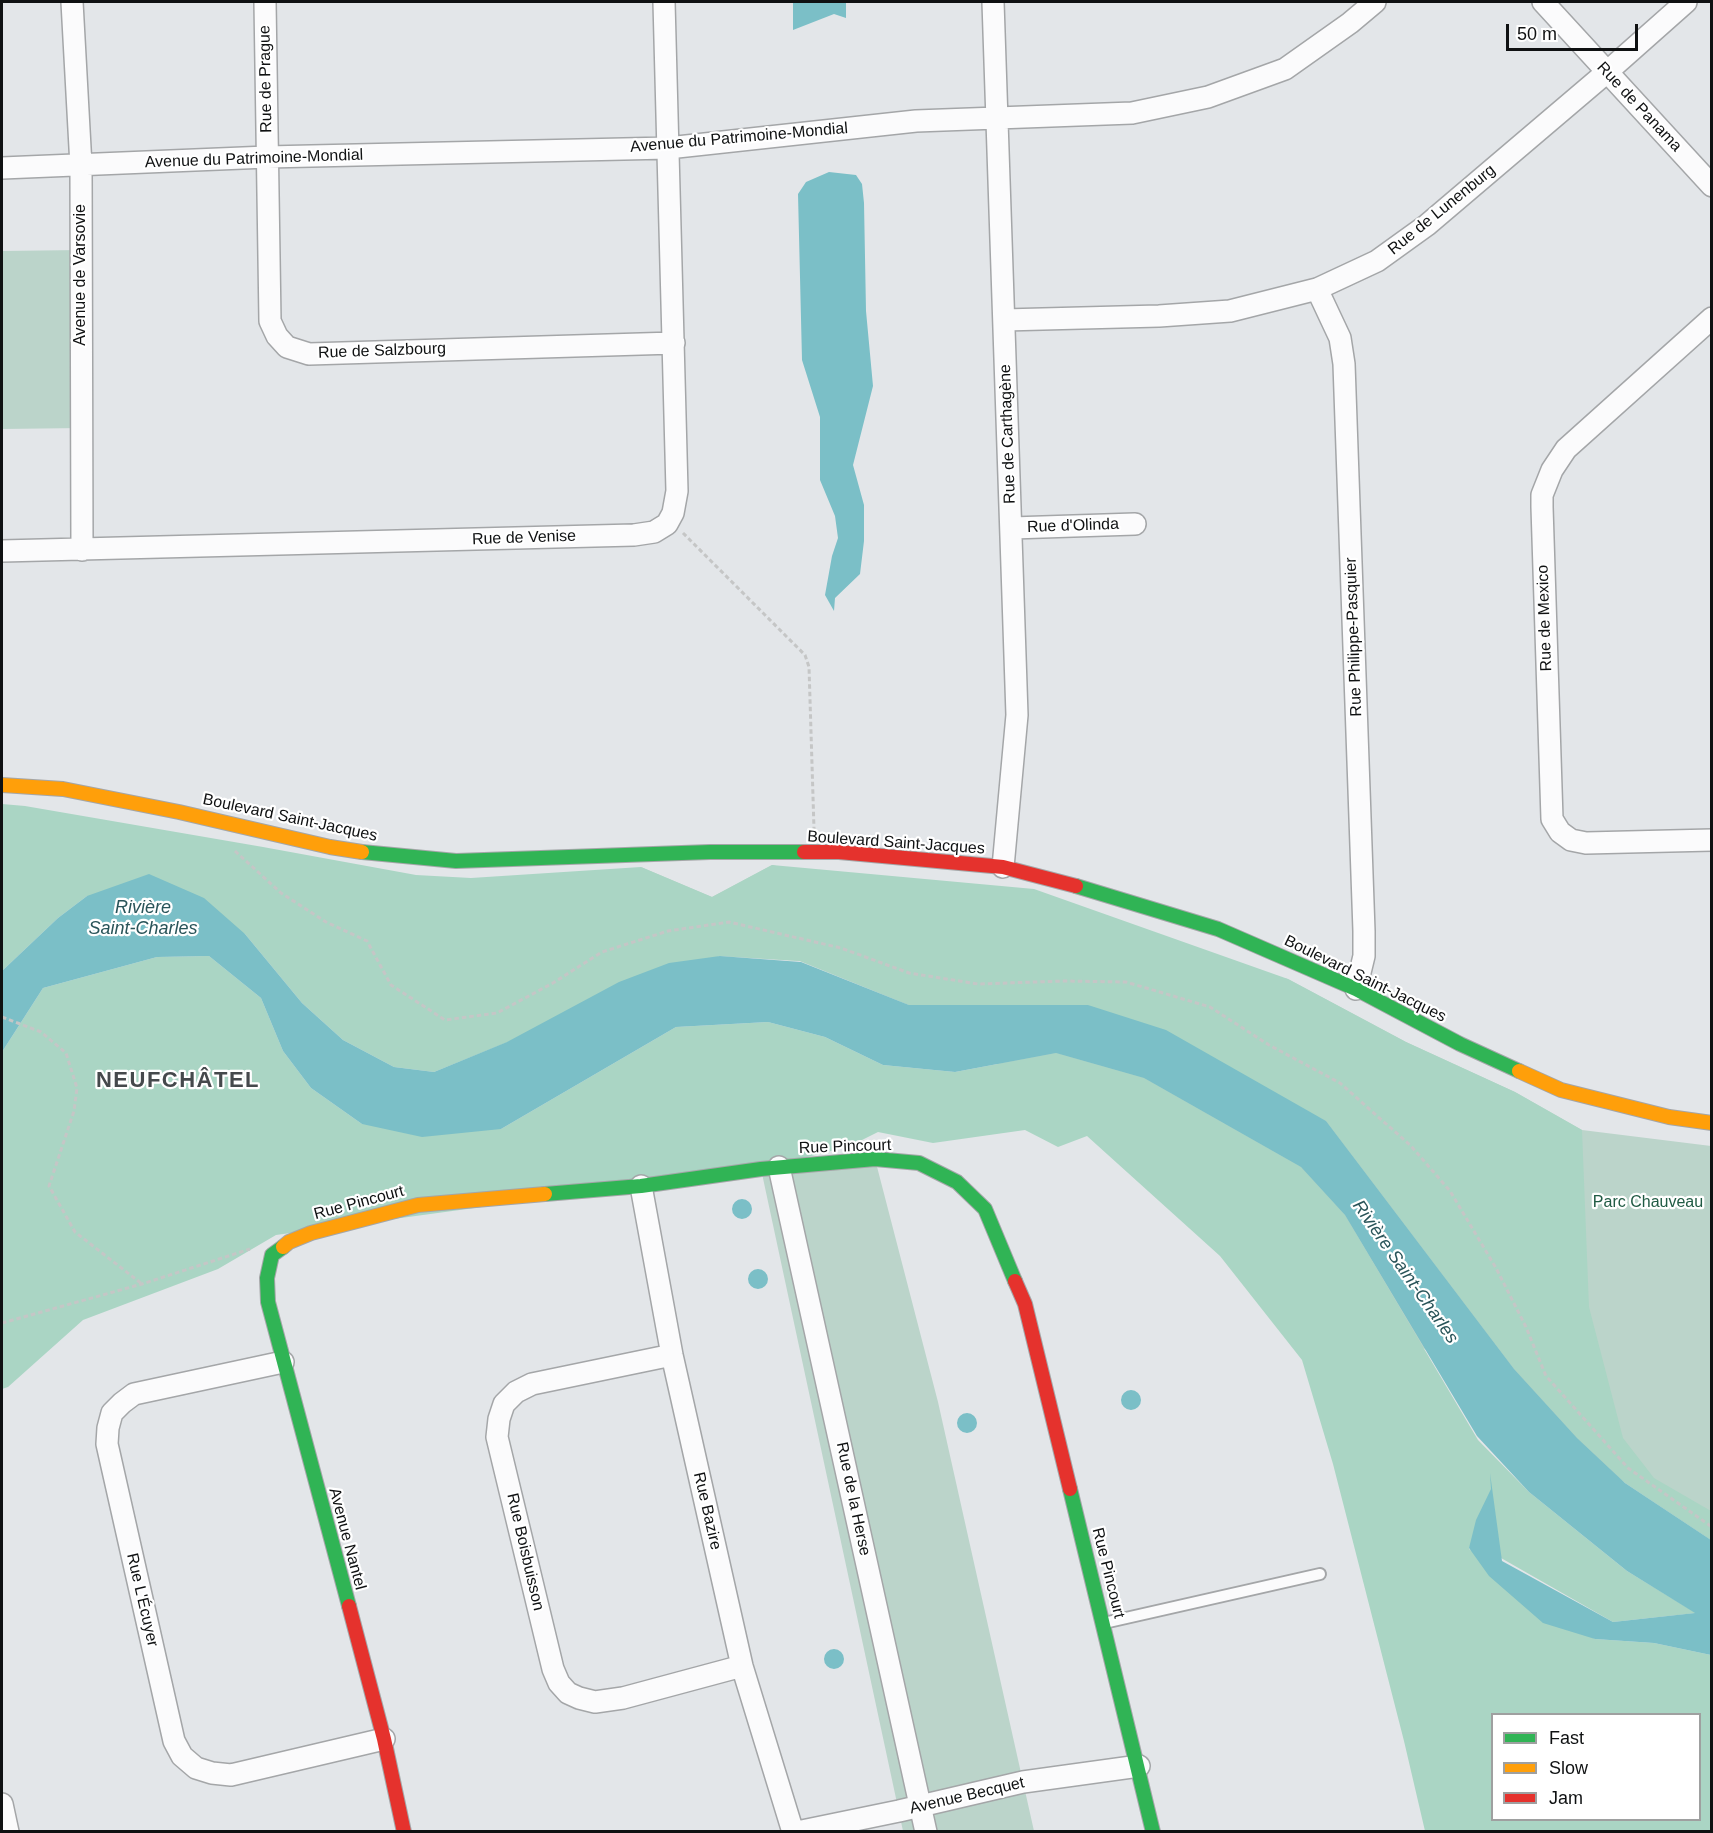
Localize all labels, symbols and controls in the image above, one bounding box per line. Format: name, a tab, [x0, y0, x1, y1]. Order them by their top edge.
scale bar	[1509, 12, 1641, 50]
text: 50 m	[1517, 24, 1557, 44]
street label: Rue de Prague	[255, 25, 277, 133]
street label: Rue de Panama	[1593, 58, 1685, 156]
street label: Avenue du Patrimoine-Mondial	[629, 119, 849, 157]
street label: Avenue du Patrimoine-Mondial	[144, 146, 364, 172]
street label: Rue de Lunenburg	[1384, 161, 1500, 259]
street label: Avenue de Varsovie	[71, 204, 91, 346]
street label: Rue de Salzbourg	[318, 339, 446, 363]
street label: Rue de Carthagène	[996, 364, 1020, 504]
street label: Rue d'Olinda	[1027, 515, 1119, 537]
street label: Rue de Venise	[472, 527, 576, 549]
street label: Rue Philippe-Pasquier	[1342, 557, 1366, 717]
street label: Rue de Mexico	[1534, 564, 1556, 672]
street label: Boulevard Saint-Jacques	[201, 790, 379, 846]
street label: Boulevard Saint-Jacques	[807, 827, 985, 859]
water label: Rivière Saint-Charles	[88, 897, 198, 940]
street label: Boulevard Saint-Jacques	[1281, 931, 1449, 1027]
district label: NEUFCHÂTEL	[96, 1068, 260, 1094]
street label: Rue Pincourt	[798, 1136, 892, 1158]
street label: Rue Pincourt	[312, 1182, 406, 1224]
park label: Parc Chauveau	[1593, 1193, 1703, 1213]
water label: Rivière Saint-Charles	[1347, 1196, 1463, 1348]
street label: Rue de la Herse	[832, 1440, 874, 1558]
street label: Rue Bazire	[689, 1470, 725, 1552]
street label: Avenue Nantel	[324, 1486, 370, 1592]
street label: Rue Boisbuisson	[502, 1491, 548, 1613]
street label: Rue Pincourt	[1087, 1526, 1129, 1620]
street label: Rue L'Écuyer	[122, 1551, 162, 1649]
legend	[1491, 1713, 1701, 1821]
text: Fast	[1549, 1728, 1584, 1748]
text: Slow	[1549, 1758, 1588, 1778]
street label: Avenue Becquet	[908, 1773, 1026, 1819]
text: Jam	[1549, 1788, 1583, 1808]

